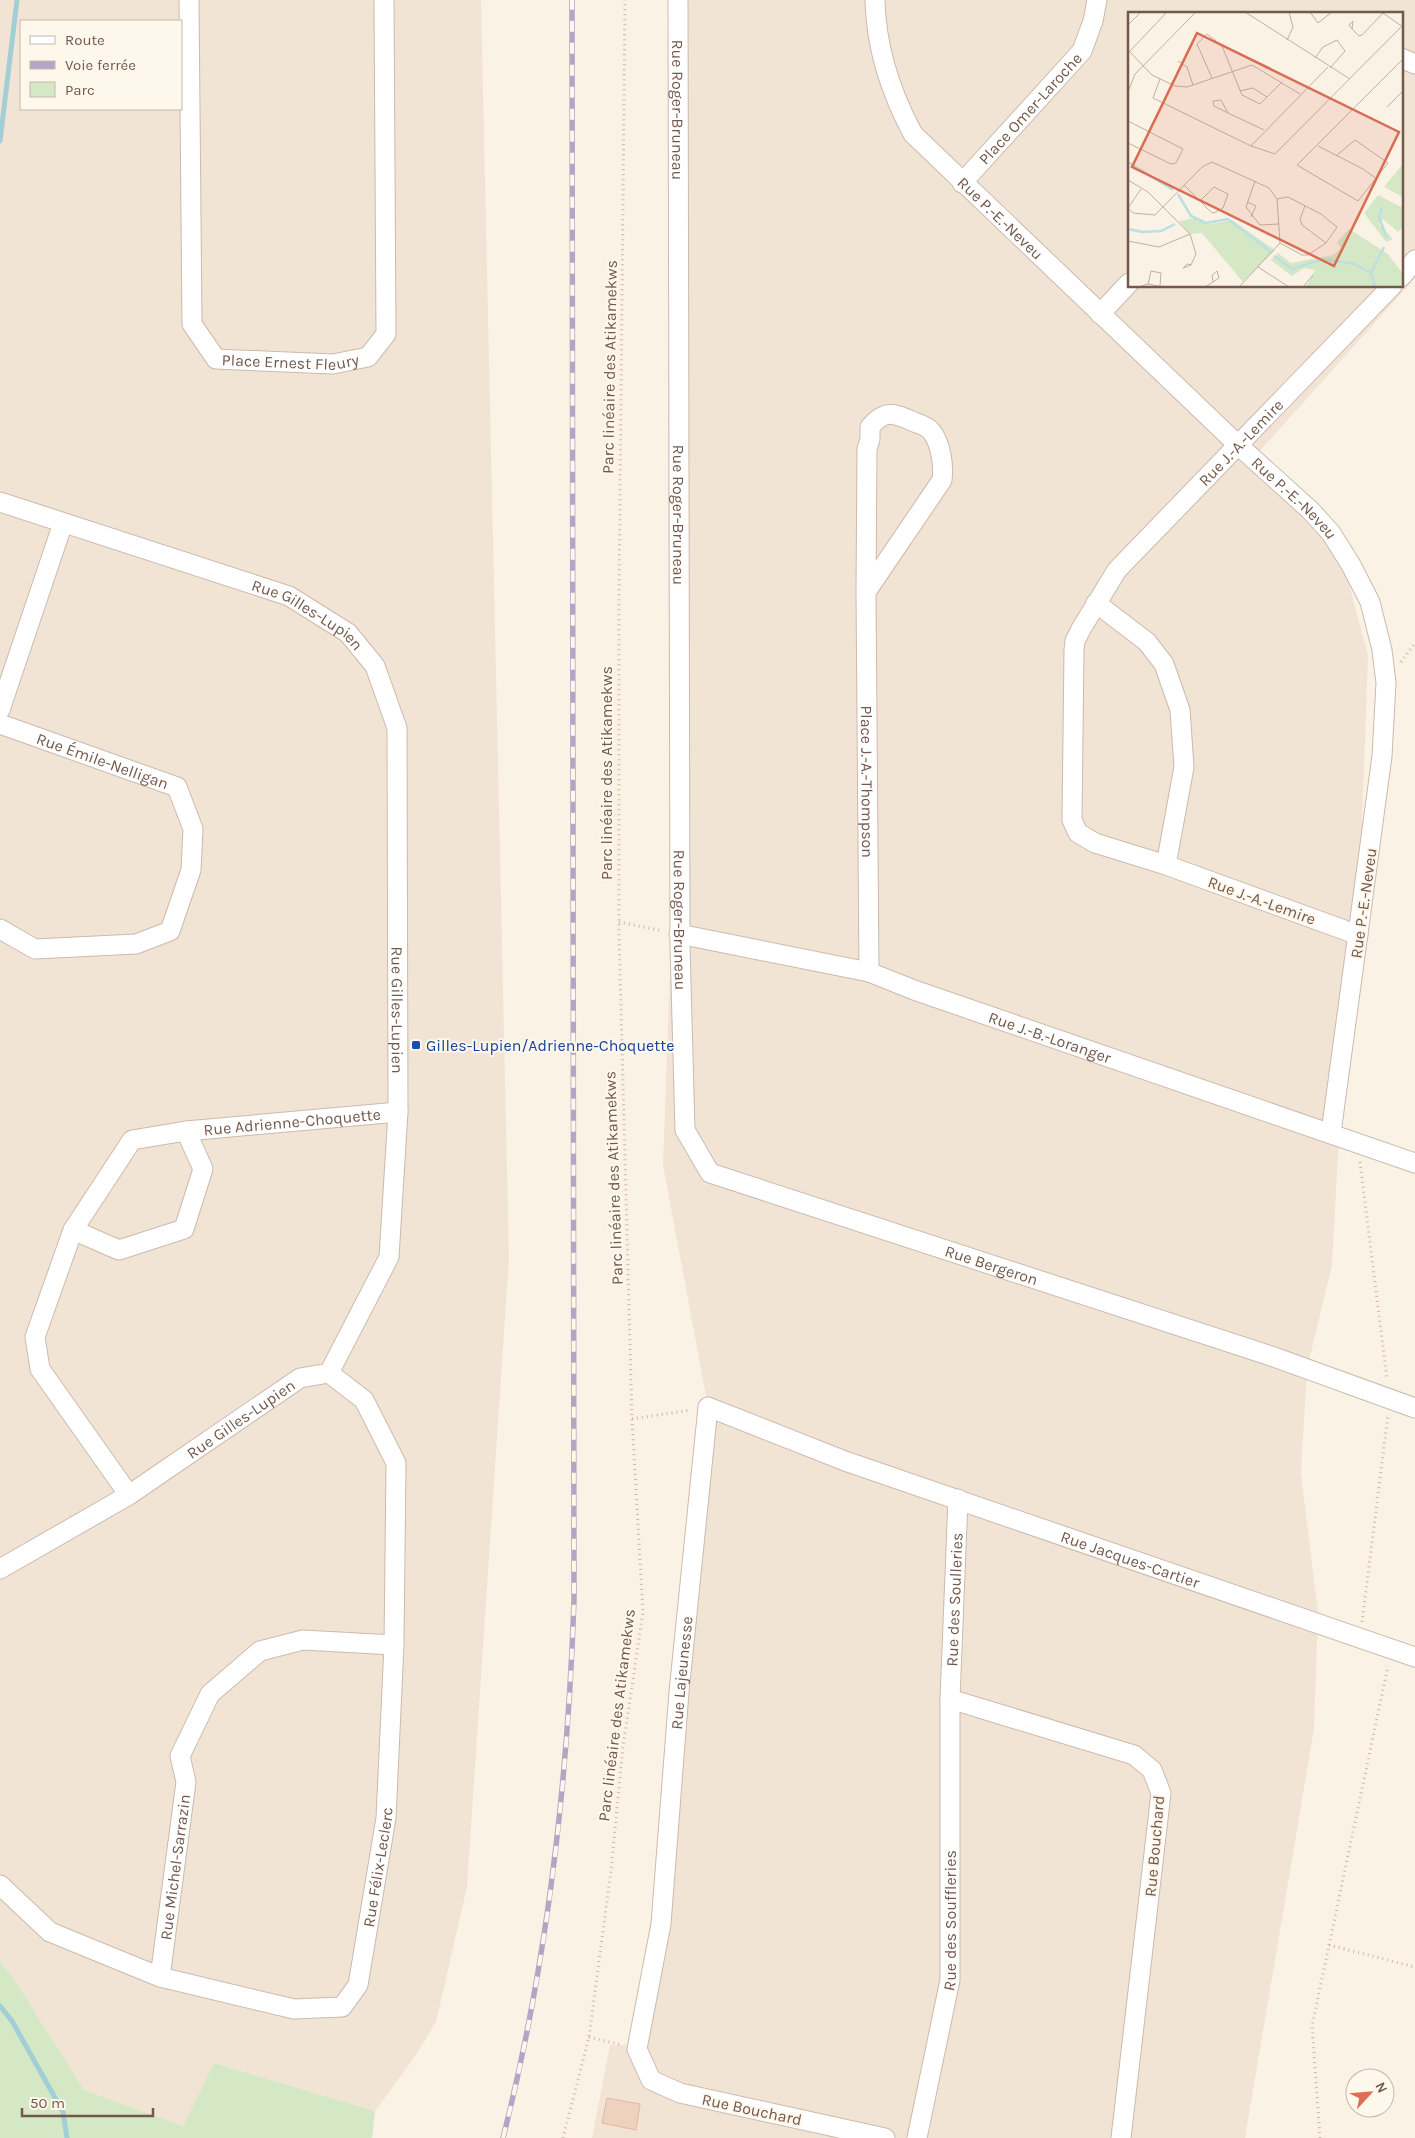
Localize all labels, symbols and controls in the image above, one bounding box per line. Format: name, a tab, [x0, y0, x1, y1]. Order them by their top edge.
inset map	[1128, 12, 1402, 288]
legend	[20, 20, 182, 110]
text: Route	[65, 31, 105, 49]
street label: Rue Roger-Bruneau	[668, 40, 687, 180]
street label: Place Omer-Laroche	[975, 49, 1086, 168]
text: Voie ferrée	[65, 56, 136, 74]
text: Parc	[65, 81, 95, 99]
street label: Rue P.-E.-Neveu	[954, 173, 1047, 264]
street label: Parc linéaire des Atikamekws	[598, 260, 621, 474]
street label: Place Ernest Fleury	[221, 350, 361, 374]
street label: Rue J.-A.-Lemire	[1195, 395, 1287, 490]
street label: Rue Roger-Bruneau	[669, 445, 688, 585]
street label: Rue P.-E.-Neveu	[1248, 453, 1341, 543]
street label: Rue Gilles-Lupien	[249, 576, 367, 654]
street label: Parc linéaire des Atikamekws	[597, 666, 616, 880]
street label: Place J.-A.-Thompson	[857, 705, 877, 858]
street label: Rue Émile-Nelligan	[34, 729, 171, 793]
street label: Rue P.-E.-Neveu	[1346, 847, 1381, 960]
street label: Rue Roger-Bruneau	[670, 850, 690, 991]
street label: Rue J.-A.-Lemire	[1205, 872, 1318, 929]
street label: Rue Gilles-Lupien	[388, 946, 407, 1074]
street label: Rue J.-B.-Loranger	[986, 1007, 1114, 1067]
place label: Gilles-Lupien/Adrienne-Choquette	[426, 1036, 675, 1055]
marker: Gilles-Lupien/Adrienne-Choquette	[410, 1039, 422, 1051]
street label: Parc linéaire des Atikamekws	[600, 1071, 627, 1285]
street label: Rue Adrienne-Choquette	[203, 1105, 382, 1139]
street label: Rue Bergeron	[943, 1241, 1040, 1289]
street label: Rue Gilles-Lupien	[183, 1375, 299, 1463]
street label: Rue Jacques-Cartier	[1058, 1527, 1202, 1592]
street label: Rue des Soulleries	[942, 1532, 967, 1667]
street label: Parc linéaire des Atikamekws	[594, 1608, 639, 1822]
street label: Rue Lajeunesse	[667, 1615, 697, 1730]
street label: Rue Michel-Sarrazin	[156, 1793, 194, 1941]
street label: Rue Bouchard	[1141, 1794, 1168, 1898]
street label: Rue Félix-Leclerc	[359, 1807, 396, 1929]
street label: Rue des Souffleries	[939, 1850, 960, 1992]
north arrow	[1345, 2068, 1395, 2118]
text: N	[1371, 2079, 1391, 2096]
scale bar	[22, 2086, 154, 2118]
street label: Rue Bouchard	[700, 2090, 804, 2129]
text: 50 m	[30, 2094, 65, 2112]

